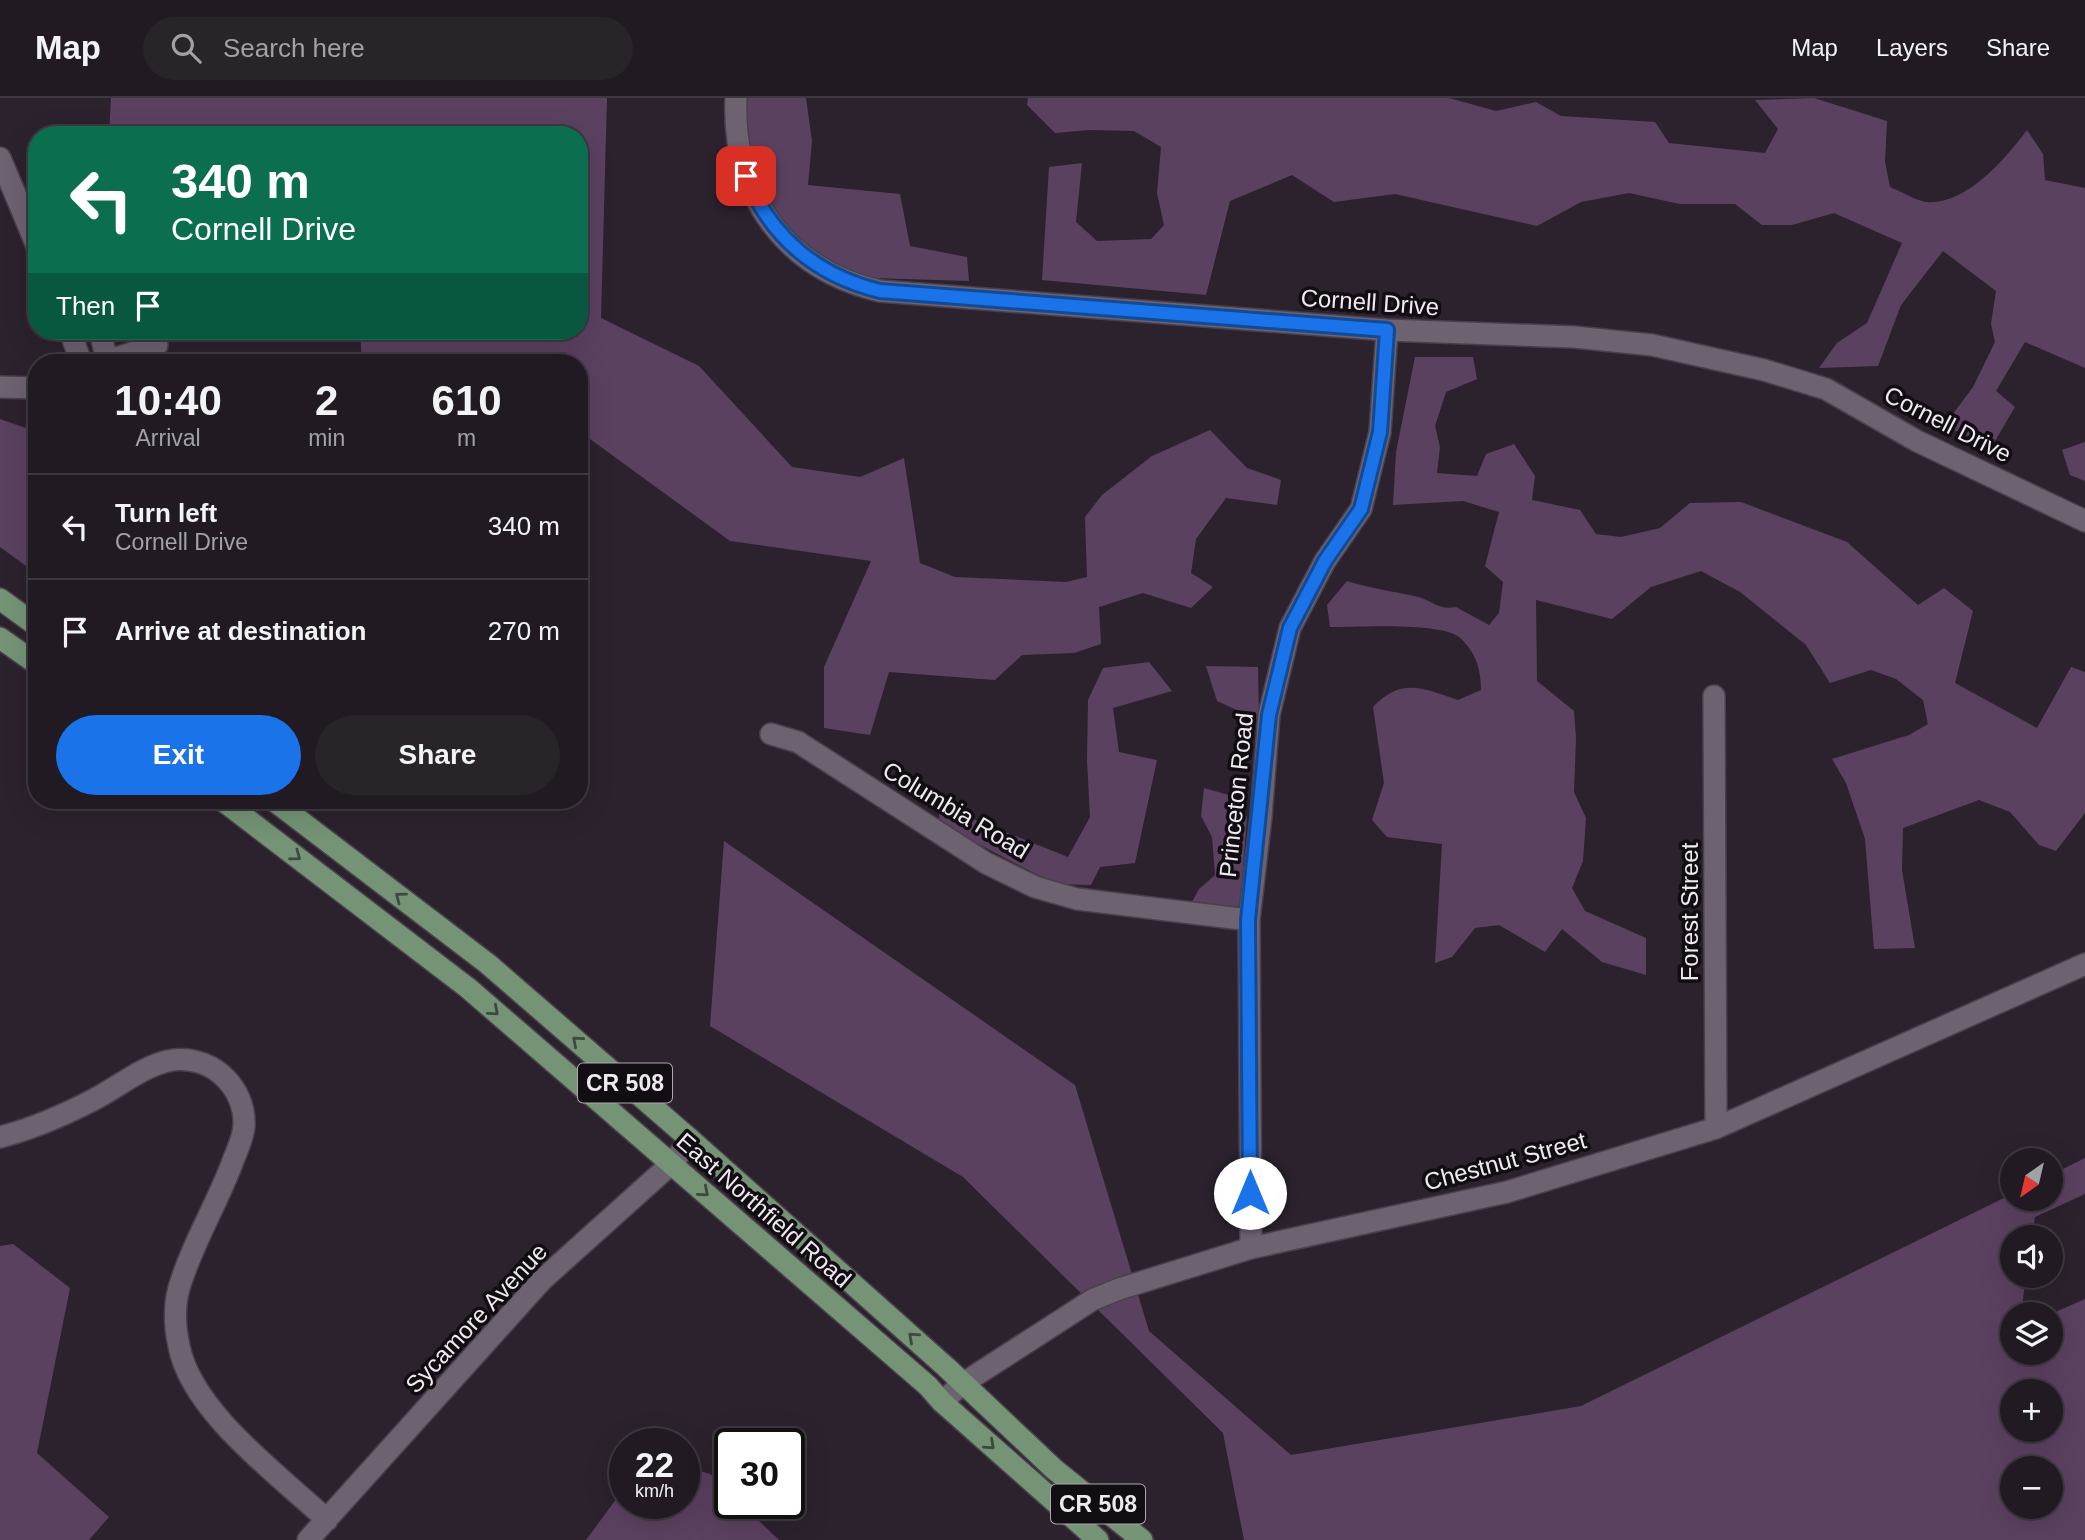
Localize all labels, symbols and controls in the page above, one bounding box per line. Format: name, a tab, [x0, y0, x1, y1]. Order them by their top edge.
search box	[143, 17, 633, 80]
text: Map	[35, 29, 101, 66]
icon: search	[167, 29, 205, 67]
text: Search here	[223, 33, 365, 63]
text: Map	[1791, 34, 1838, 61]
text: Layers	[1876, 34, 1948, 61]
text: Share	[1986, 34, 2050, 61]
pin	[716, 146, 776, 206]
icon: left	[56, 154, 147, 245]
text: 340 m	[171, 154, 310, 208]
icon: arrive	[727, 157, 765, 195]
text: Cornell Drive	[171, 211, 356, 247]
street label: Cornell Drive	[1300, 284, 1440, 320]
icon: arrive	[129, 287, 167, 325]
text: Then	[56, 291, 115, 321]
text: 10:40	[114, 377, 222, 424]
text: 2	[315, 377, 338, 424]
text: 610	[432, 377, 502, 424]
street label: Cornell Drive	[1880, 380, 2016, 468]
text: Arrival	[135, 425, 201, 451]
text: min	[308, 425, 345, 451]
text: m	[457, 425, 476, 451]
text: Turn left	[115, 498, 217, 528]
icon: left	[56, 508, 94, 546]
text: 340 m	[488, 511, 560, 541]
text: Cornell Drive	[115, 529, 248, 555]
icon: arrive	[56, 613, 94, 651]
text: Arrive at destination	[115, 616, 366, 646]
text: 270 m	[488, 616, 560, 646]
street label: Princeton Road	[1214, 711, 1258, 879]
button: Exit	[56, 715, 301, 795]
button: Share	[315, 715, 560, 795]
street label: Columbia Road	[878, 756, 1034, 864]
street label: Forest Street	[1676, 842, 1703, 981]
one-way arrow	[288, 848, 300, 861]
one-way arrow	[396, 893, 408, 906]
one-way arrow	[486, 1003, 499, 1015]
one-way arrow	[572, 1037, 585, 1049]
road number: CR 508	[578, 1064, 672, 1102]
street label: Chestnut Street	[1421, 1126, 1589, 1196]
street label: East Northfield Road	[672, 1127, 856, 1293]
north arrow	[2000, 1148, 2063, 1211]
map controls	[2000, 1148, 2063, 1519]
position arrow	[1213, 1156, 1287, 1230]
one-way arrow	[695, 1184, 708, 1196]
button: sound	[2000, 1225, 2063, 1288]
street label: Sycamore Avenue	[400, 1238, 552, 1398]
button: layers	[2000, 1302, 2063, 1365]
one-way arrow	[908, 1333, 921, 1346]
button: +	[2000, 1379, 2063, 1442]
speed limit sign: 30	[714, 1428, 805, 1519]
one-way arrow	[982, 1437, 995, 1449]
text: 22	[635, 1445, 674, 1484]
button: −	[2000, 1456, 2063, 1519]
text: km/h	[635, 1481, 674, 1501]
road number: CR 508	[1051, 1484, 1145, 1524]

